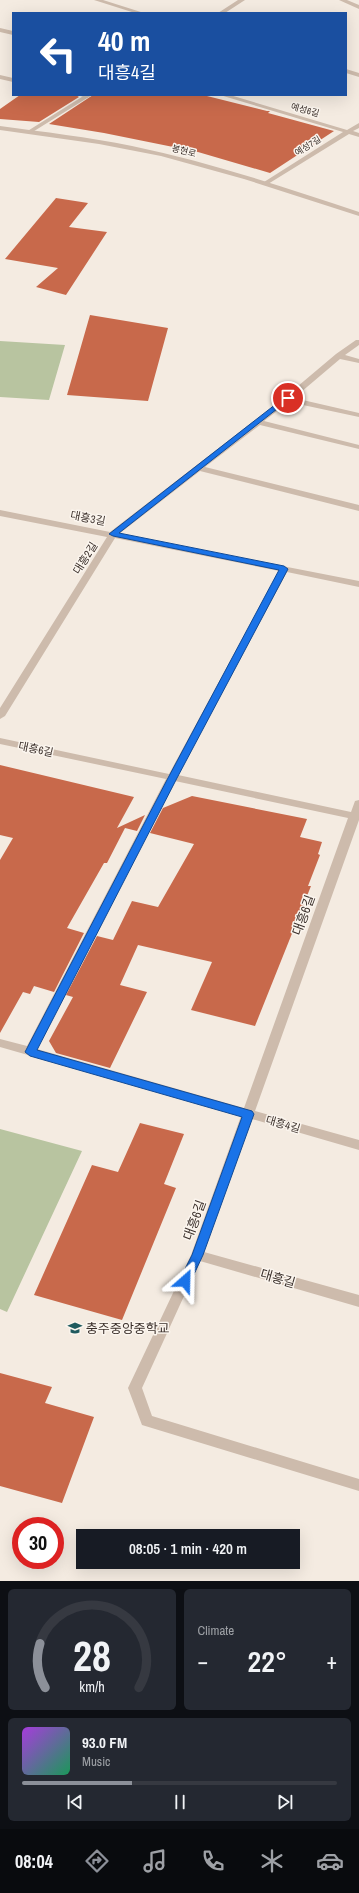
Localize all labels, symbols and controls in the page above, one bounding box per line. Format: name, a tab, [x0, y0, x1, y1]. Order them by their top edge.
text: 40 m	[98, 22, 150, 60]
icon: left	[32, 28, 84, 80]
text: 대흥4길	[98, 60, 156, 85]
street label: 예성6길	[289, 100, 321, 120]
street label: 예성7길	[293, 133, 323, 159]
street label: 봉현로	[170, 142, 198, 160]
pin	[271, 381, 305, 415]
icon: arrive	[277, 387, 299, 409]
street label: 대흥3길	[69, 508, 107, 528]
street label: 대흥2길	[70, 539, 100, 577]
street label: 대흥6길	[17, 738, 55, 760]
street label: 대흥6길	[288, 893, 319, 938]
street label: 대흥4길	[264, 1112, 302, 1136]
street label: 대흥6길	[179, 1198, 210, 1243]
position arrow	[164, 1260, 206, 1302]
street label: 대흥길	[258, 1265, 297, 1292]
school or university icon: 충주중앙중학교	[67, 1320, 83, 1336]
place label: 충주중앙중학교	[86, 1320, 170, 1337]
speed limit sign: 30	[12, 1517, 64, 1569]
text: 08:05 · 1 min · 420 m	[129, 1538, 247, 1559]
text: Climate	[198, 1622, 234, 1639]
text: 28	[73, 1627, 111, 1683]
text: 22°	[248, 1641, 287, 1681]
text: −	[198, 1646, 208, 1676]
text: +	[326, 1646, 337, 1676]
text: km/h	[79, 1676, 104, 1695]
text: 93.0 FM	[82, 1732, 127, 1753]
text: Music	[82, 1753, 110, 1770]
icon: previous	[64, 1791, 86, 1813]
icon: pause	[169, 1791, 191, 1813]
icon: next	[274, 1791, 296, 1813]
icon: directions	[83, 1847, 111, 1875]
icon: music	[141, 1847, 169, 1875]
icon: phone	[199, 1847, 227, 1875]
icon: climate	[258, 1847, 286, 1875]
icon: car	[316, 1847, 344, 1875]
text: 08:04	[15, 1849, 53, 1874]

